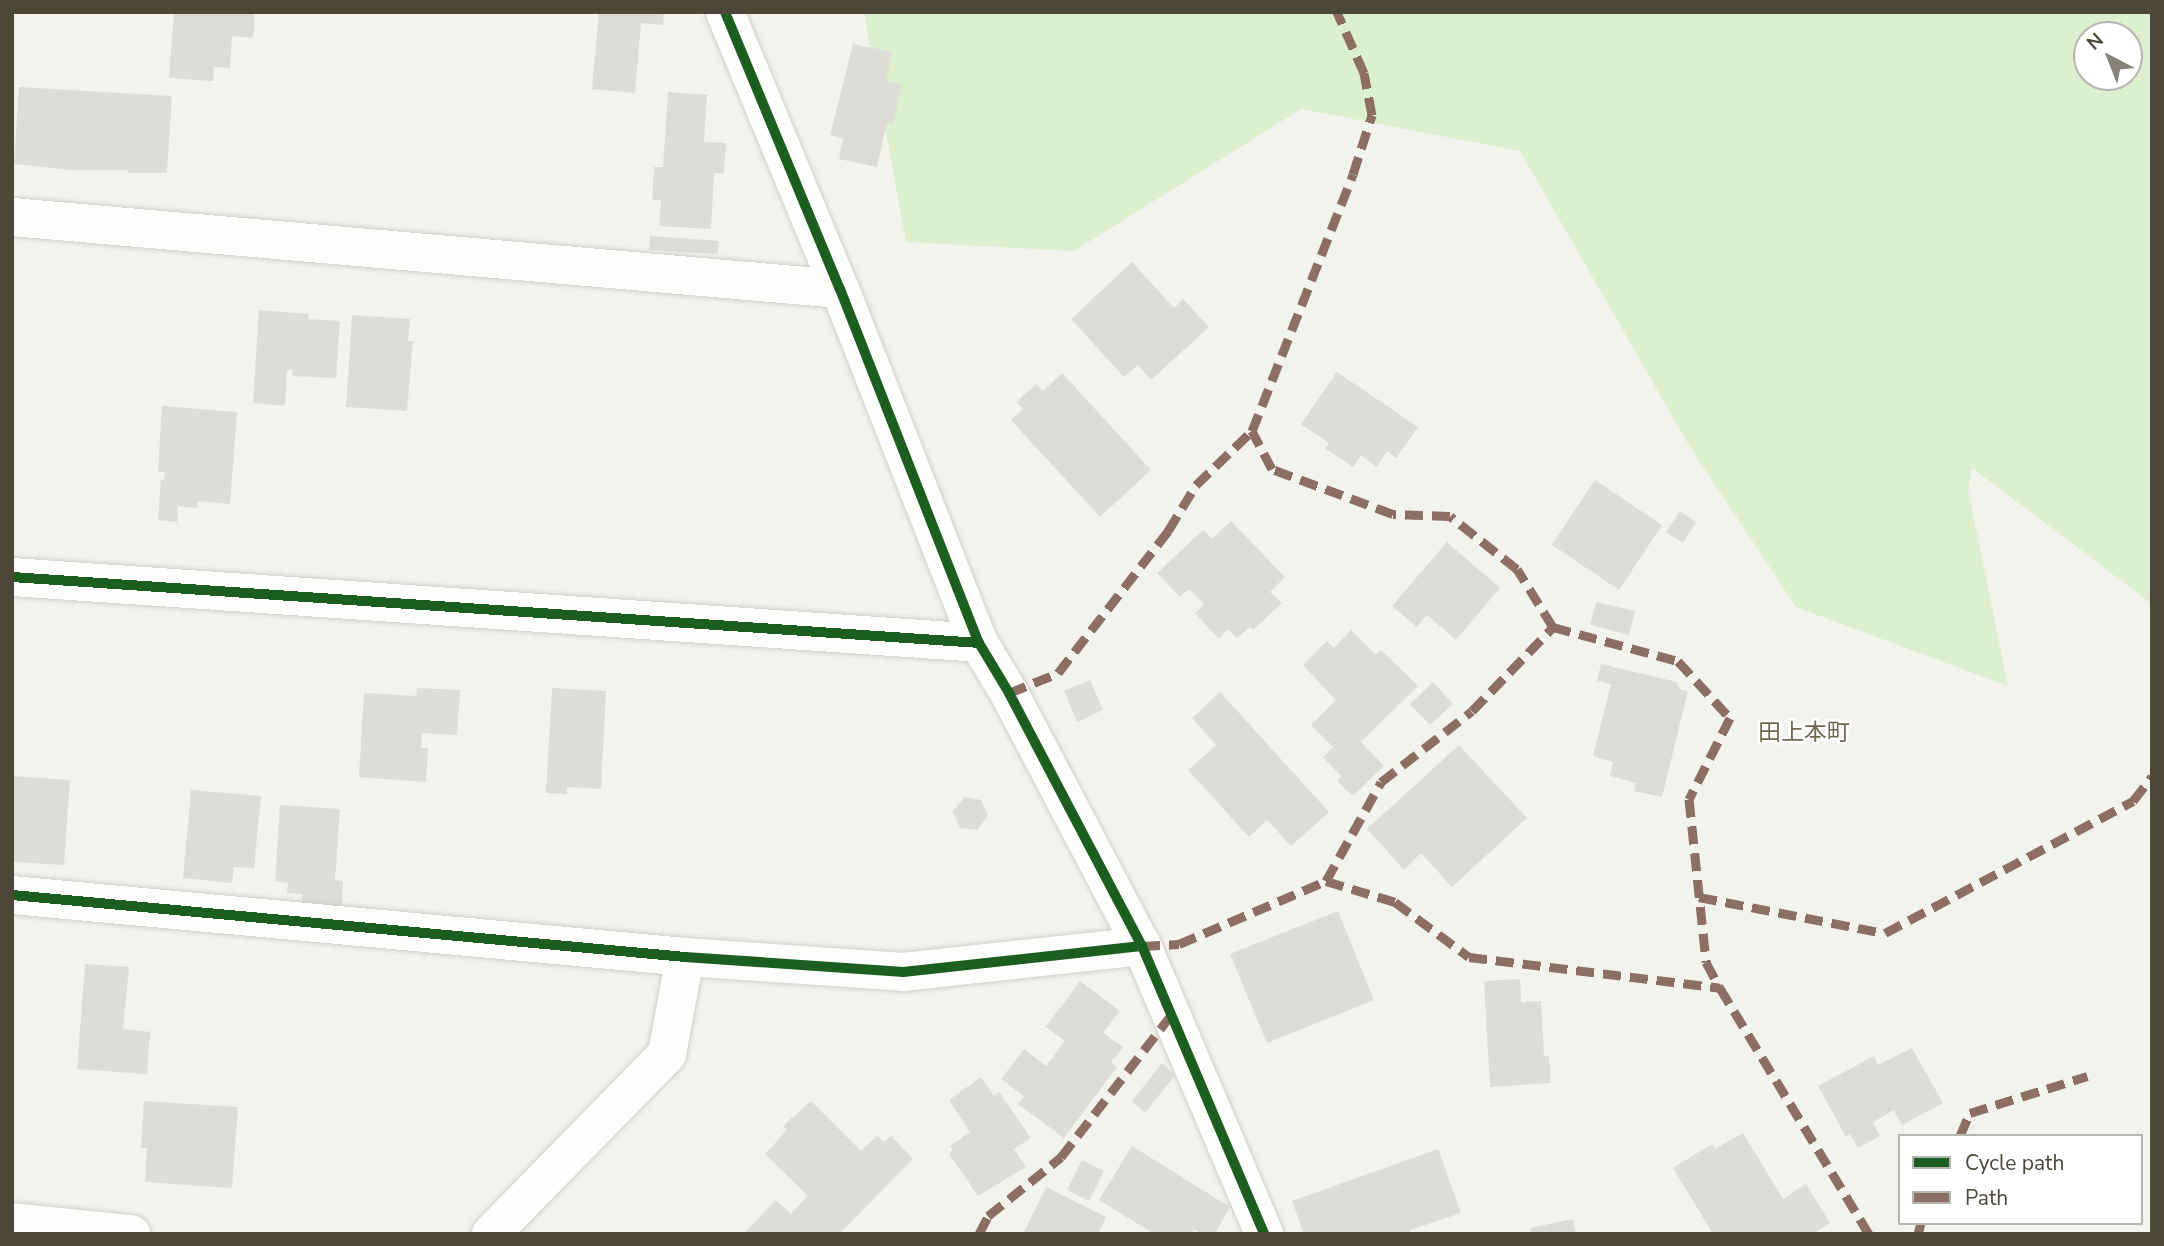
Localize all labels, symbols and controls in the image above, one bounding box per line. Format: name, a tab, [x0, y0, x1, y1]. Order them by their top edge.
north arrow	[2073, 21, 2143, 91]
text: N	[2081, 27, 2109, 56]
district label: 田上本町	[1758, 719, 1850, 747]
legend	[1898, 1134, 2143, 1225]
text: Cycle path	[1965, 1149, 2064, 1177]
text: Path	[1965, 1184, 2008, 1212]

